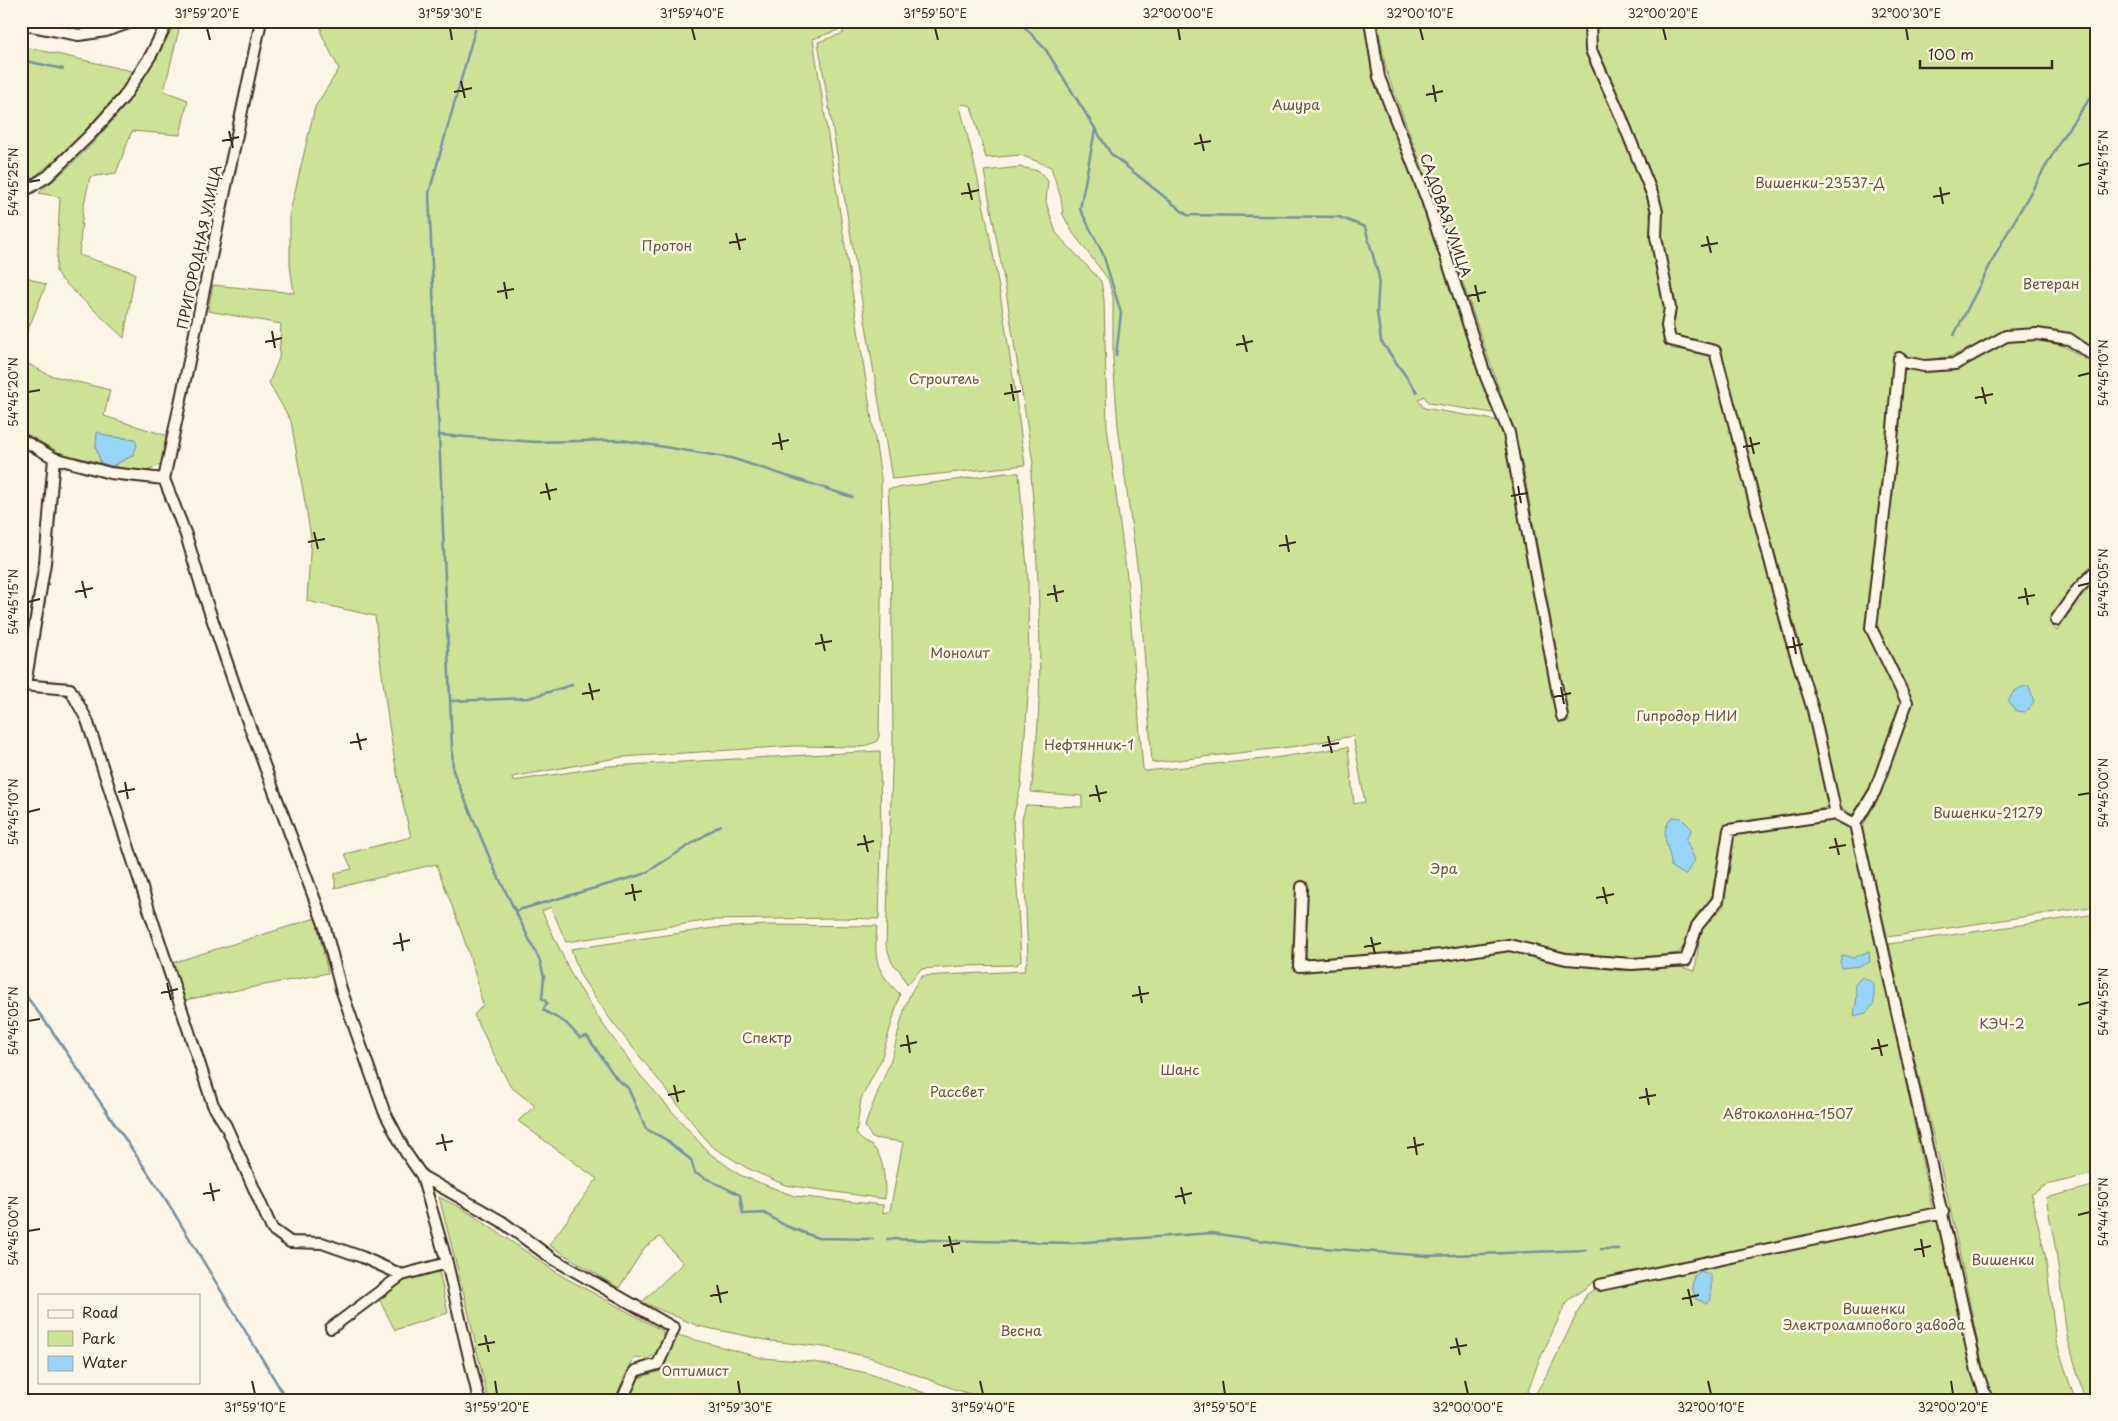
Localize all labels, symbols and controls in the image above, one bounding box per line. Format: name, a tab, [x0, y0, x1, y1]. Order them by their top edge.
text: 31°59'20"E	[174, 4, 240, 22]
text: 31°59'30"E	[418, 4, 482, 22]
text: 31°59'40"E	[660, 4, 724, 22]
text: 31°59'50"E	[903, 4, 967, 22]
text: 32°00'00"E	[1143, 4, 1213, 22]
text: 32°00'10"E	[1386, 4, 1454, 22]
text: 32°00'20"E	[1628, 4, 1698, 22]
text: 32°00'30"E	[1871, 4, 1941, 22]
scale bar	[1920, 38, 2053, 70]
text: 100 m	[1928, 42, 1974, 65]
park label: Ашура	[1272, 94, 1320, 115]
text: 54°45'15"N	[2094, 130, 2112, 196]
text: 54°45'25"N	[4, 148, 22, 216]
street label: САДОВАЯ УЛИЦА	[1415, 150, 1477, 280]
street label: ПРИГОРОДНАЯ УЛИЦА	[171, 163, 227, 331]
park label: Вишенки-23537-Д	[1755, 172, 1885, 193]
park label: Протон	[642, 235, 692, 256]
park label: Ветеран	[2023, 273, 2079, 294]
text: 54°45'10"N	[2094, 339, 2112, 407]
text: 54°45'20"N	[4, 357, 22, 427]
park label: Строитель	[909, 368, 979, 389]
text: 54°45'05"N	[2094, 548, 2112, 618]
text: 54°45'15"N	[4, 569, 22, 635]
park label: Монолит	[930, 642, 991, 663]
park label: Гипродор НИИ	[1637, 705, 1737, 726]
park label: Нефтянник-1	[1044, 734, 1134, 755]
text: 54°45'00"N	[2094, 758, 2112, 828]
text: 54°45'10"N	[4, 778, 22, 846]
park label: Вишенки-21279	[1933, 802, 2043, 823]
park label: Эра	[1430, 858, 1458, 879]
text: 54°44'55"N	[2094, 968, 2112, 1036]
text: 54°45'05"N	[4, 986, 22, 1056]
park label: КЭЧ-2	[1979, 1013, 2025, 1034]
park label: Спектр	[742, 1027, 792, 1048]
park label: Шанс	[1160, 1059, 1200, 1080]
park label: Рассвет	[930, 1081, 985, 1102]
park label: Автоколонна-1507	[1723, 1103, 1853, 1124]
text: 54°44'50"N	[2094, 1177, 2112, 1247]
text: 54°45'00"N	[4, 1196, 22, 1266]
park label: Вишенки	[1971, 1249, 2035, 1270]
legend	[38, 1294, 200, 1384]
park label: Вишенки Электролампового завода	[1783, 1298, 1965, 1335]
text: Road	[82, 1300, 118, 1323]
park label: Весна	[1000, 1320, 1042, 1341]
text: Park	[82, 1326, 116, 1349]
text: Water	[82, 1350, 127, 1373]
park label: Оптимист	[661, 1360, 729, 1381]
text: 31°59'10"E	[224, 1398, 286, 1416]
text: 31°59'20"E	[464, 1398, 530, 1416]
text: 31°59'30"E	[708, 1398, 772, 1416]
text: 31°59'40"E	[951, 1398, 1015, 1416]
text: 31°59'50"E	[1193, 1398, 1257, 1416]
text: 32°00'00"E	[1433, 1398, 1503, 1416]
text: 32°00'10"E	[1677, 1398, 1745, 1416]
text: 32°00'20"E	[1918, 1398, 1988, 1416]

